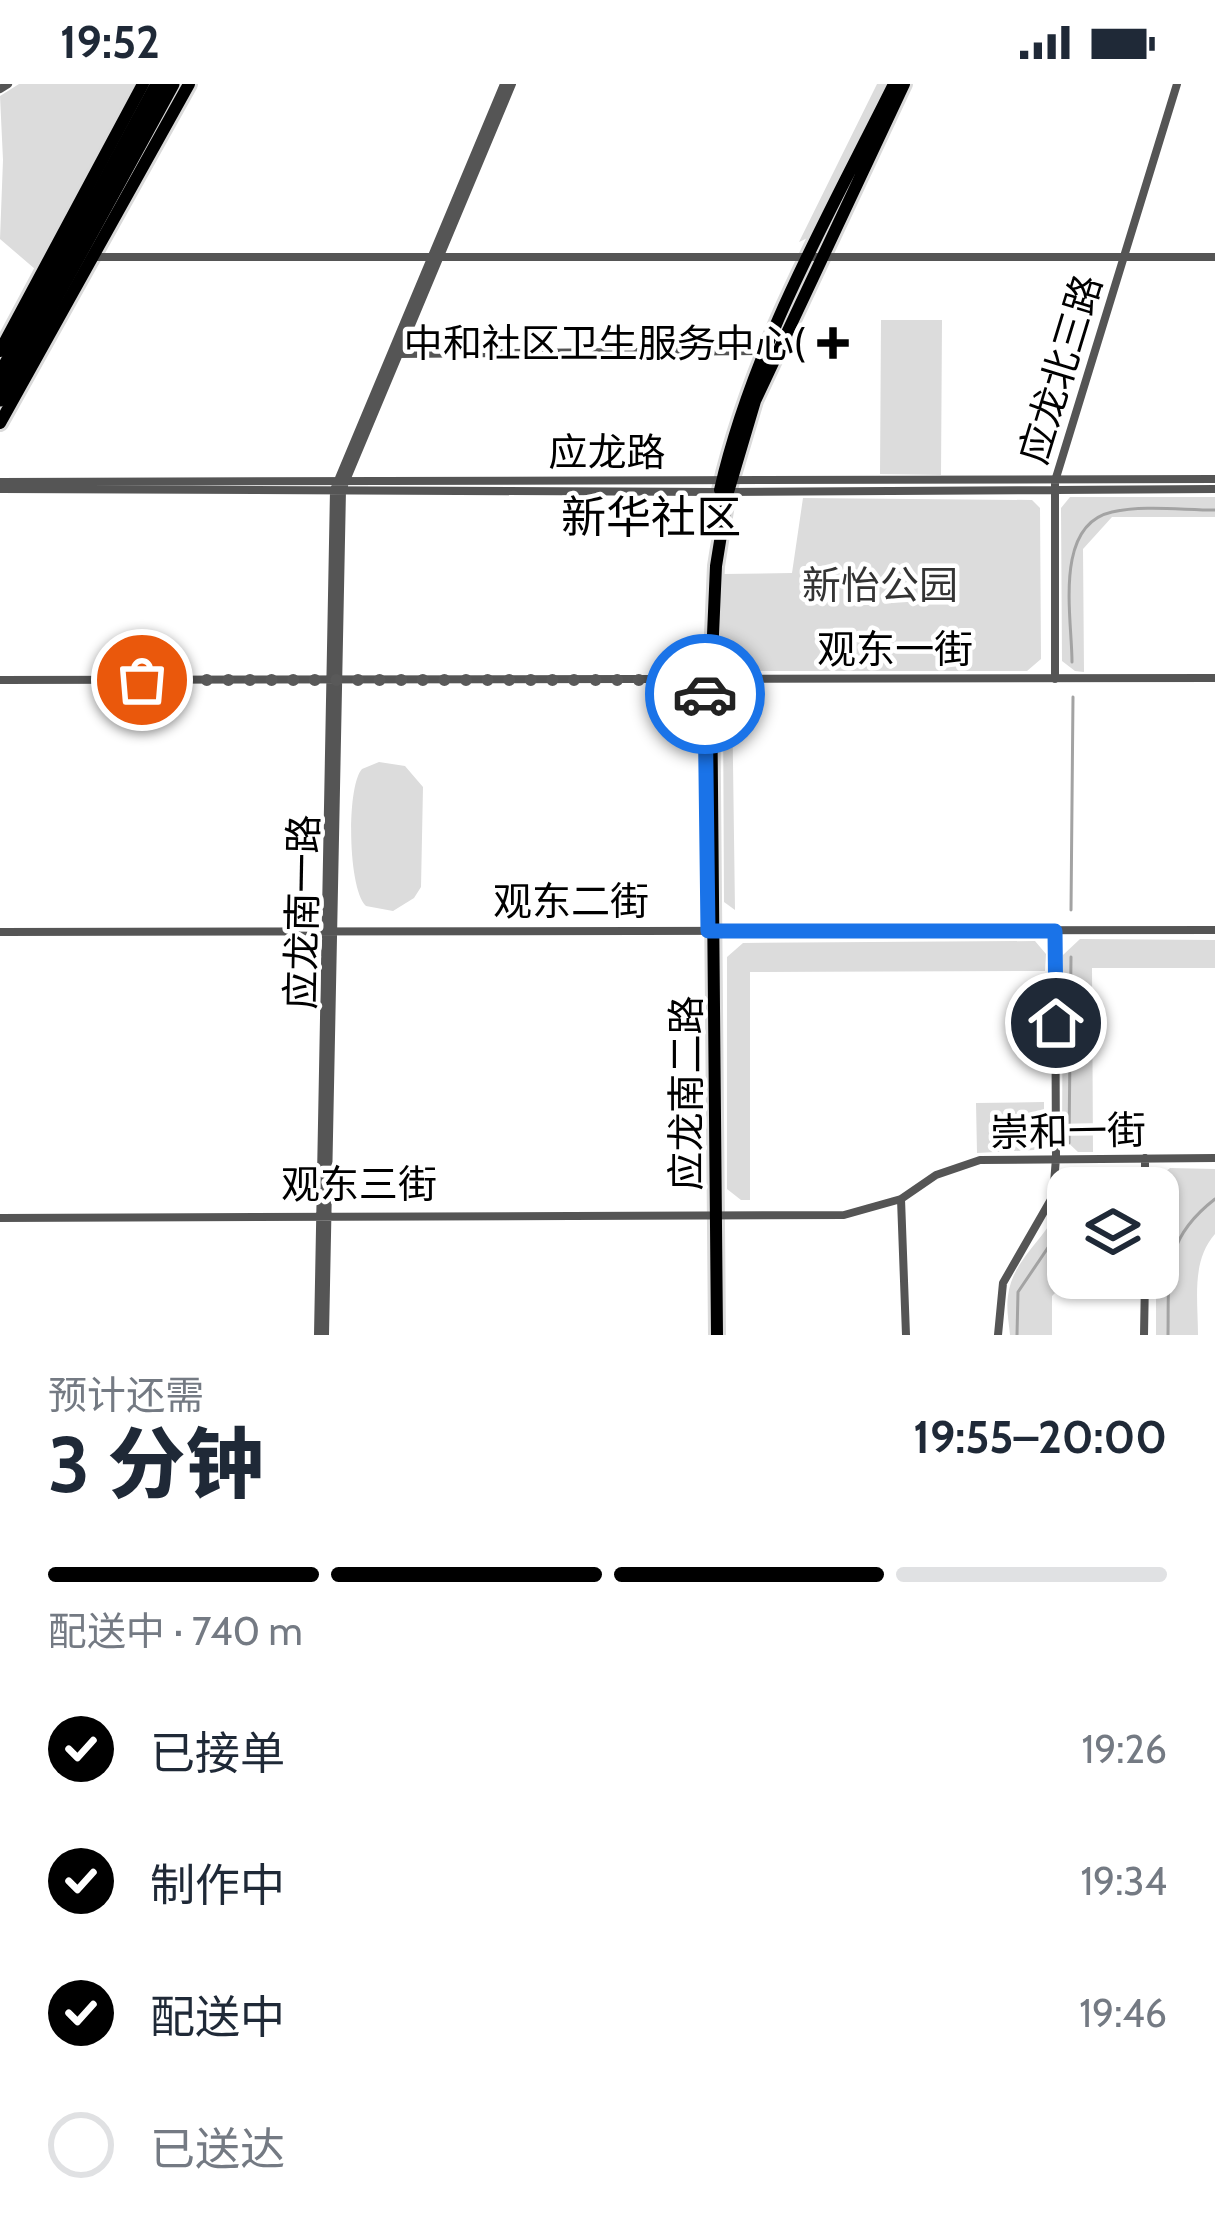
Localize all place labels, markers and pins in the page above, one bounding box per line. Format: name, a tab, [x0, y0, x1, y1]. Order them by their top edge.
place label: 中和社区卫生服务中心(	[404, 319, 806, 367]
marker: 中和社区卫生服务中心(	[817, 327, 849, 359]
pin	[91, 629, 193, 731]
pin	[1005, 972, 1107, 1074]

